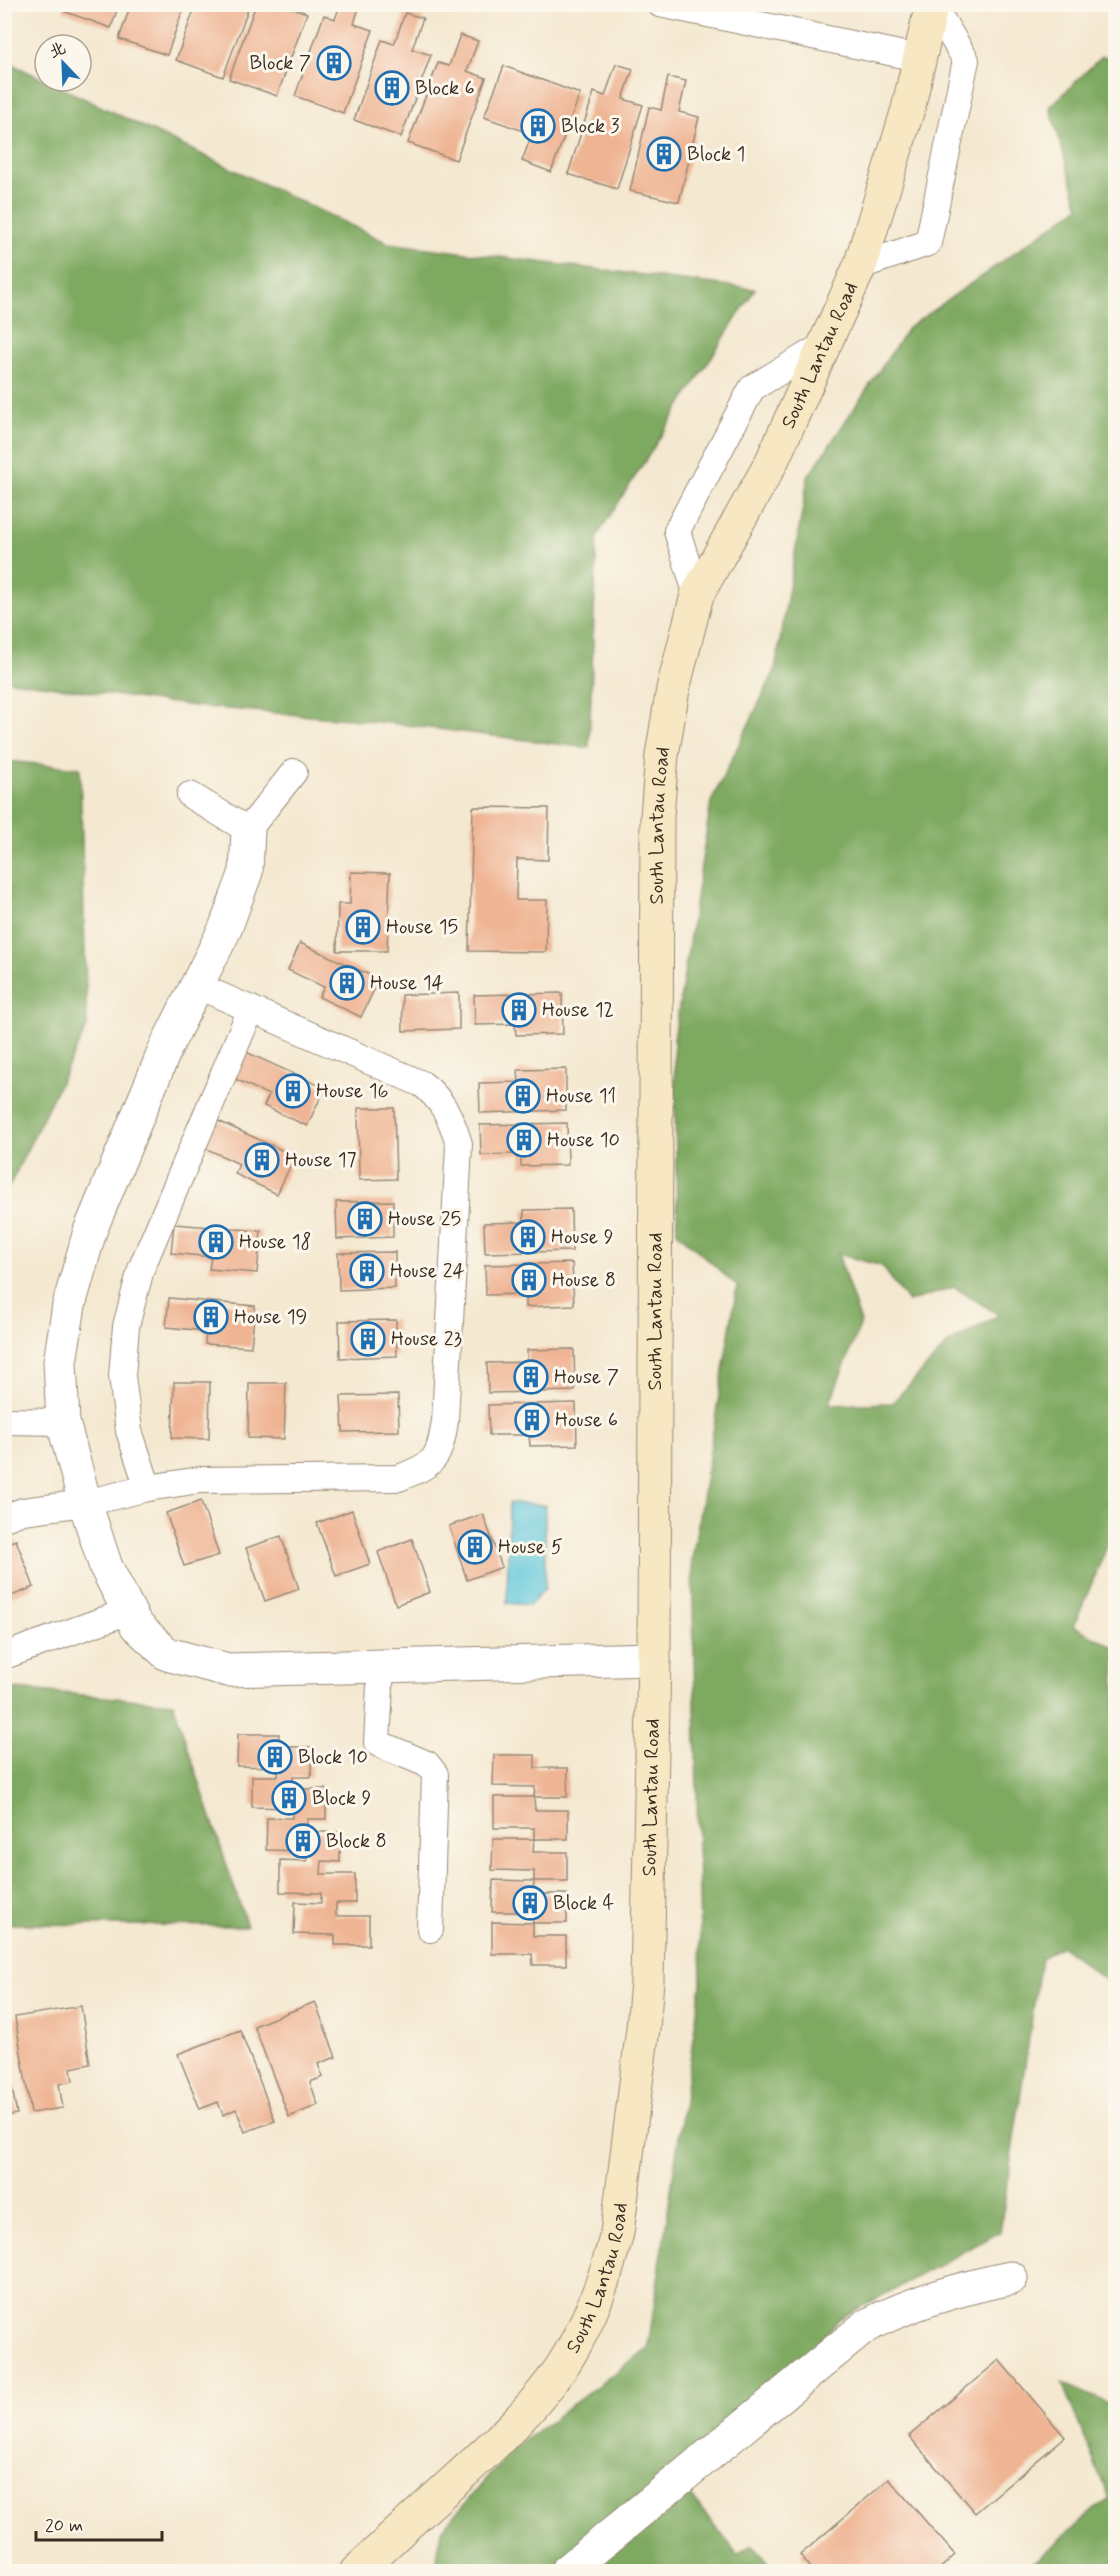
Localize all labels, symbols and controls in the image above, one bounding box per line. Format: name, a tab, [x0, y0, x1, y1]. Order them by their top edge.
north arrow	[33, 33, 93, 93]
text: 北	[46, 38, 69, 63]
building icon: Block 7	[316, 45, 352, 81]
place label: Block 7	[249, 50, 311, 77]
building icon: Block 6	[374, 70, 410, 106]
place label: Block 6	[415, 75, 475, 102]
building icon: Block 3	[520, 108, 556, 144]
place label: Block 3	[561, 113, 620, 140]
building icon: Block 1	[646, 136, 682, 172]
place label: Block 1	[687, 141, 745, 168]
street label: South Lantau Road	[775, 278, 864, 433]
street label: South Lantau Road	[643, 745, 677, 904]
building icon: House 15	[345, 909, 381, 945]
place label: House 15	[386, 914, 458, 941]
building icon: House 14	[329, 965, 365, 1001]
place label: House 14	[370, 970, 444, 997]
building icon: House 12	[501, 992, 537, 1028]
place label: House 12	[542, 997, 614, 1024]
building icon: House 16	[275, 1073, 311, 1109]
place label: House 16	[316, 1078, 389, 1105]
building icon: House 11	[505, 1078, 541, 1114]
place label: House 11	[546, 1083, 616, 1110]
building icon: House 10	[506, 1122, 542, 1158]
place label: House 10	[547, 1127, 620, 1154]
building icon: House 17	[244, 1142, 280, 1178]
place label: House 17	[285, 1147, 357, 1174]
building icon: House 25	[347, 1201, 383, 1237]
place label: House 25	[388, 1206, 461, 1233]
building icon: House 9	[510, 1219, 546, 1255]
building icon: House 18	[198, 1224, 234, 1260]
place label: House 9	[551, 1224, 614, 1251]
place label: House 18	[239, 1229, 312, 1256]
street label: South Lantau Road	[641, 1232, 669, 1390]
building icon: House 24	[349, 1253, 385, 1289]
place label: House 24	[390, 1258, 465, 1285]
building icon: House 8	[511, 1262, 547, 1298]
place label: House 8	[552, 1267, 616, 1294]
building icon: House 19	[193, 1299, 229, 1335]
place label: House 19	[234, 1304, 308, 1331]
building icon: House 23	[350, 1321, 386, 1357]
place label: House 23	[391, 1326, 462, 1353]
building icon: House 7	[513, 1359, 549, 1395]
place label: House 7	[554, 1364, 619, 1391]
building icon: House 6	[514, 1402, 550, 1438]
place label: House 6	[555, 1407, 618, 1434]
building icon: House 5	[457, 1529, 493, 1565]
place label: House 5	[498, 1534, 563, 1561]
street label: South Lantau Road	[636, 1718, 666, 1877]
building icon: Block 10	[257, 1739, 293, 1775]
place label: Block 10	[298, 1744, 368, 1771]
building icon: Block 9	[271, 1780, 307, 1816]
place label: Block 9	[312, 1785, 371, 1812]
building icon: Block 8	[285, 1823, 321, 1859]
place label: Block 8	[326, 1828, 387, 1855]
building icon: Block 4	[512, 1885, 548, 1921]
place label: Block 4	[553, 1890, 614, 1917]
street label: South Lantau Road	[559, 2201, 634, 2358]
scale bar	[36, 2504, 162, 2542]
text: 20 m	[45, 2514, 83, 2538]

